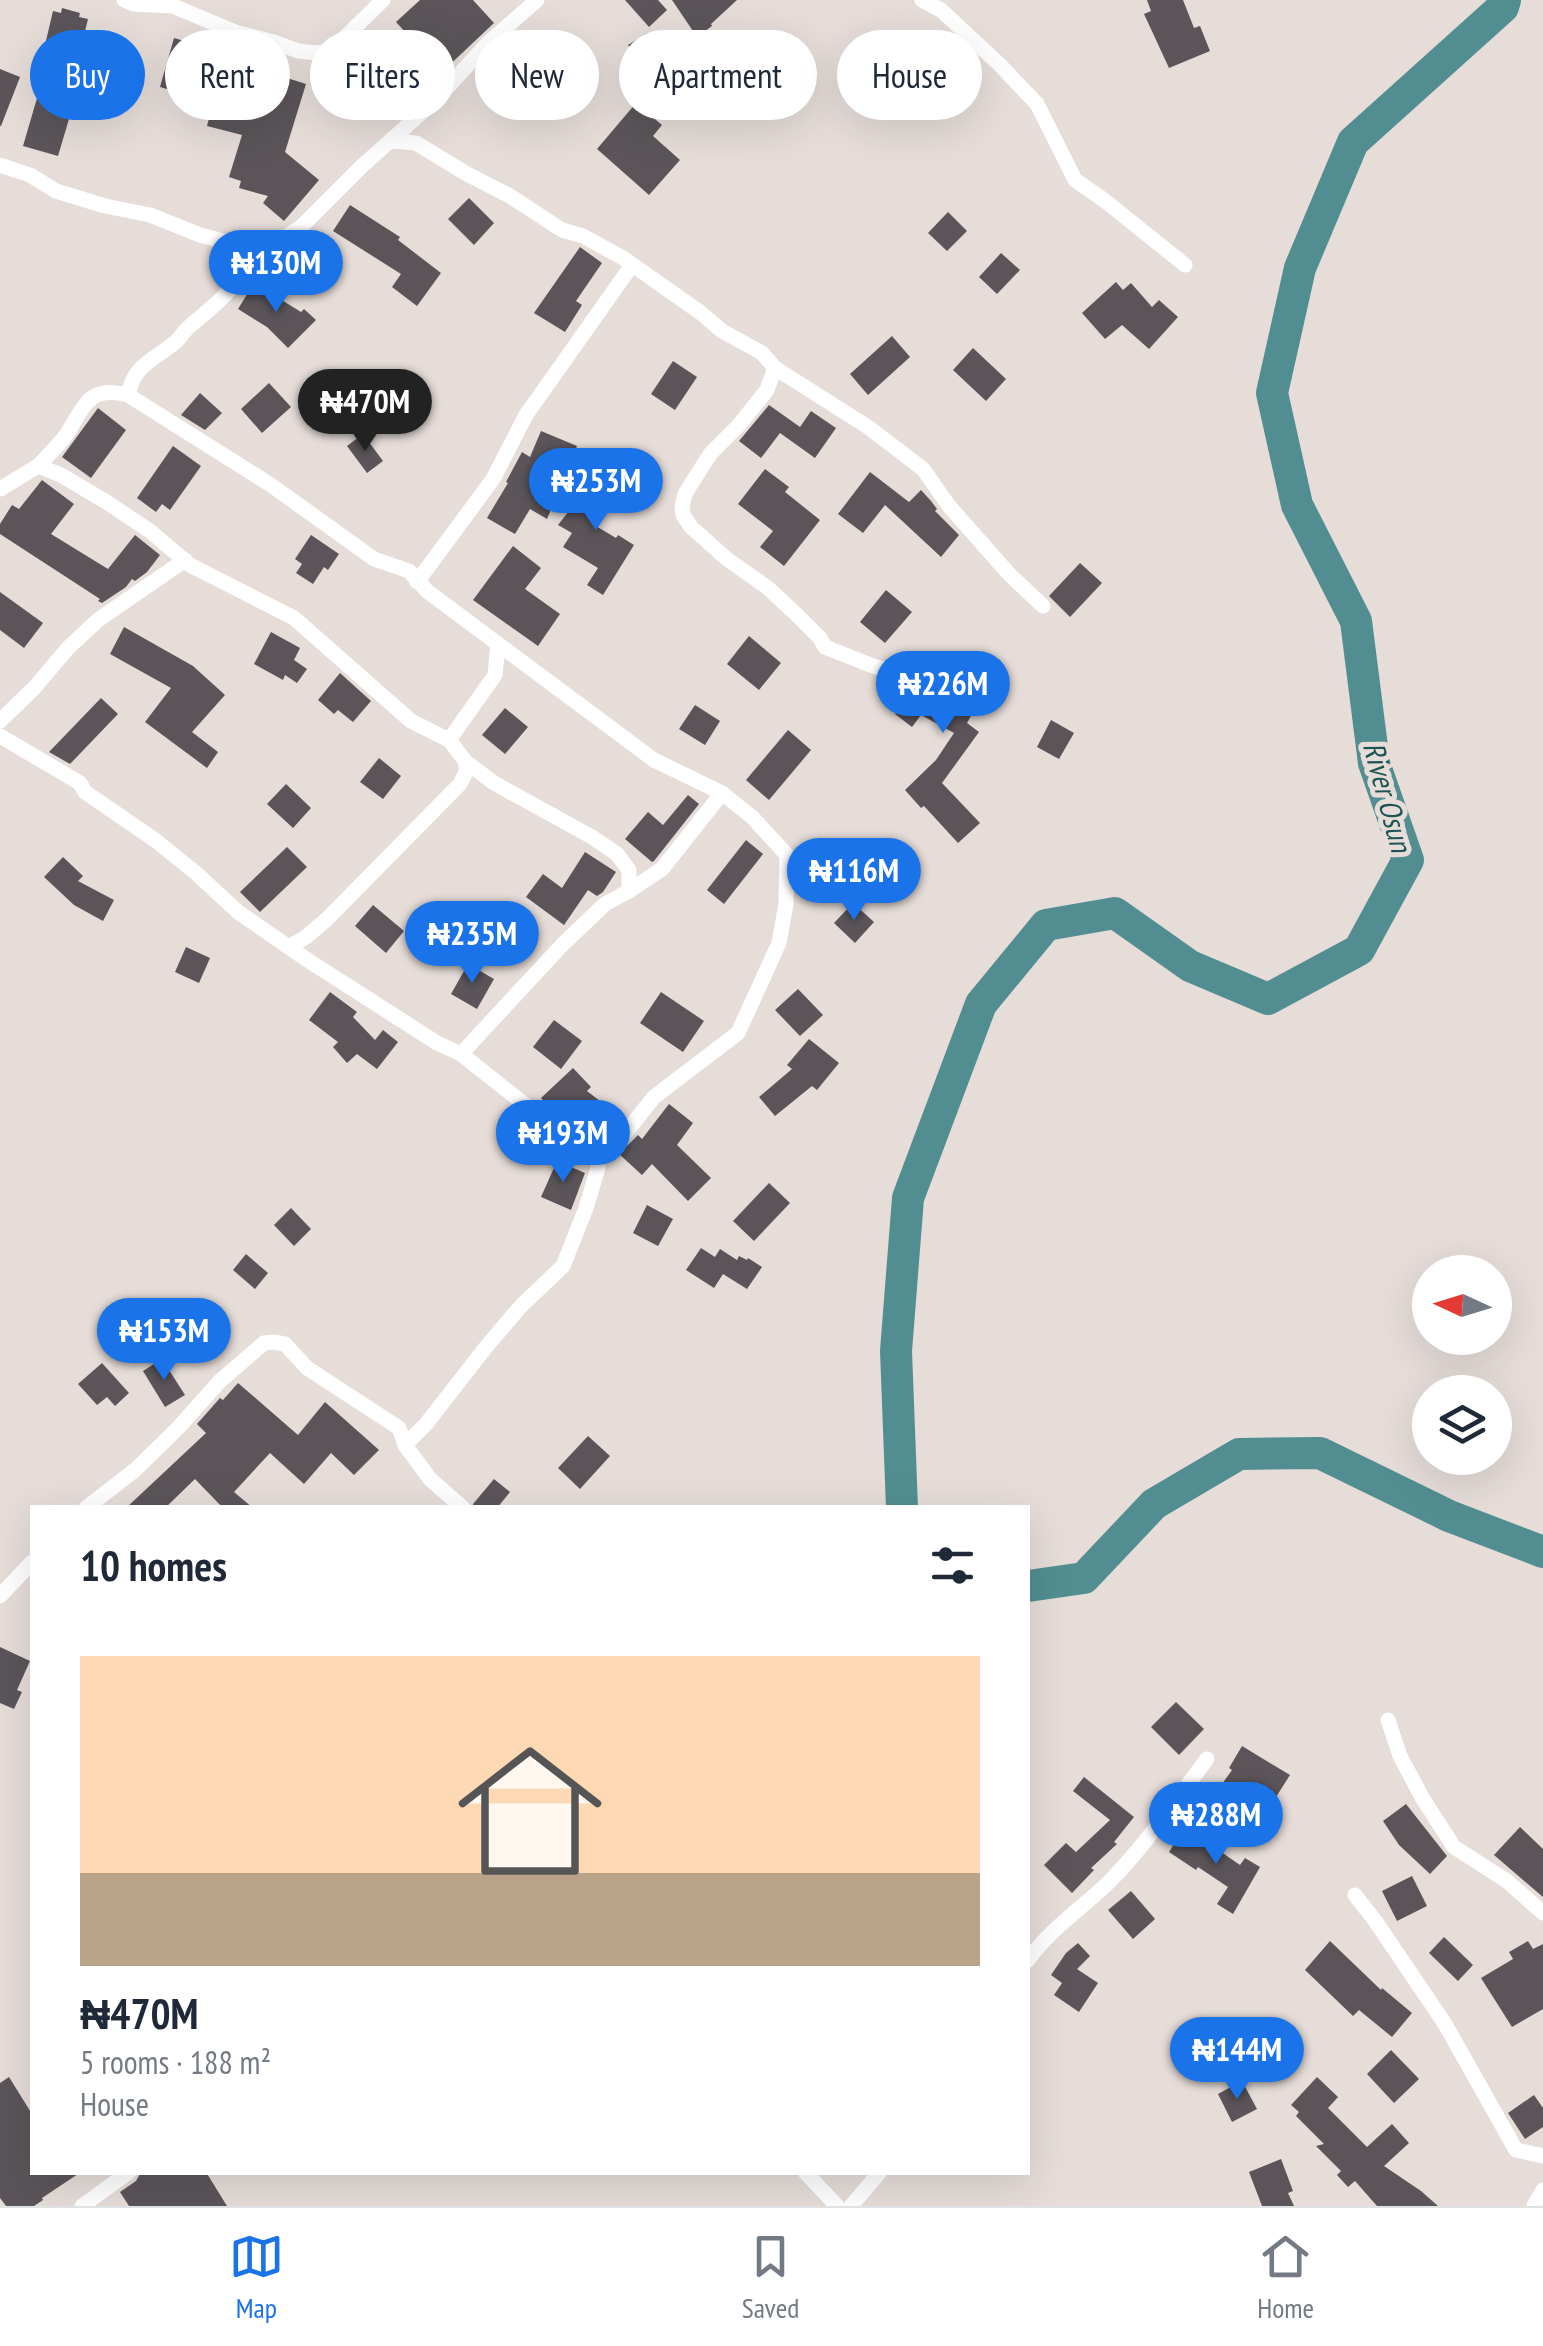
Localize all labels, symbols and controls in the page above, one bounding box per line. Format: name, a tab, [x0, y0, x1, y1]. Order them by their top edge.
chip: Buy	[30, 30, 145, 120]
chip: Rent	[165, 30, 290, 120]
chip: Filters	[310, 30, 455, 120]
chip: New	[475, 30, 599, 120]
chip: Apartment	[619, 30, 817, 120]
chip: House	[837, 30, 982, 120]
pin: ₦130M	[206, 230, 346, 315]
text: ₦130M	[231, 241, 321, 283]
pin: ₦470M	[295, 369, 435, 454]
text: ₦470M	[320, 380, 410, 422]
pin: ₦253M	[526, 448, 666, 533]
text: ₦253M	[551, 459, 641, 501]
pin: ₦226M	[873, 651, 1013, 736]
text: ₦226M	[898, 662, 988, 704]
water label: River Osun	[1355, 737, 1422, 858]
pin: ₦116M	[784, 838, 924, 923]
text: ₦116M	[809, 849, 899, 891]
pin: ₦235M	[402, 901, 542, 986]
text: ₦235M	[427, 912, 517, 954]
pin: ₦193M	[493, 1100, 633, 1185]
text: ₦193M	[518, 1111, 608, 1153]
north arrow	[1412, 1255, 1512, 1355]
map controls	[1412, 1255, 1512, 1475]
pin: ₦153M	[94, 1298, 234, 1383]
text: ₦153M	[119, 1309, 209, 1351]
button: layers	[1412, 1375, 1512, 1475]
text: 10 homes	[80, 1538, 227, 1593]
icon: filters	[925, 1538, 980, 1593]
icon: home	[440, 1721, 620, 1901]
pin: ₦288M	[1146, 1782, 1286, 1867]
text: ₦288M	[1171, 1793, 1261, 1835]
text: ₦470M	[80, 1986, 198, 2041]
pin: ₦144M	[1167, 2017, 1307, 2102]
text: ₦144M	[1192, 2028, 1282, 2070]
text: 5 rooms · 188 m²	[80, 2041, 271, 2083]
text: House	[80, 2083, 149, 2125]
tab: Map	[229, 2229, 284, 2326]
tab: Saved	[742, 2229, 799, 2326]
tab: Home	[1257, 2229, 1314, 2326]

